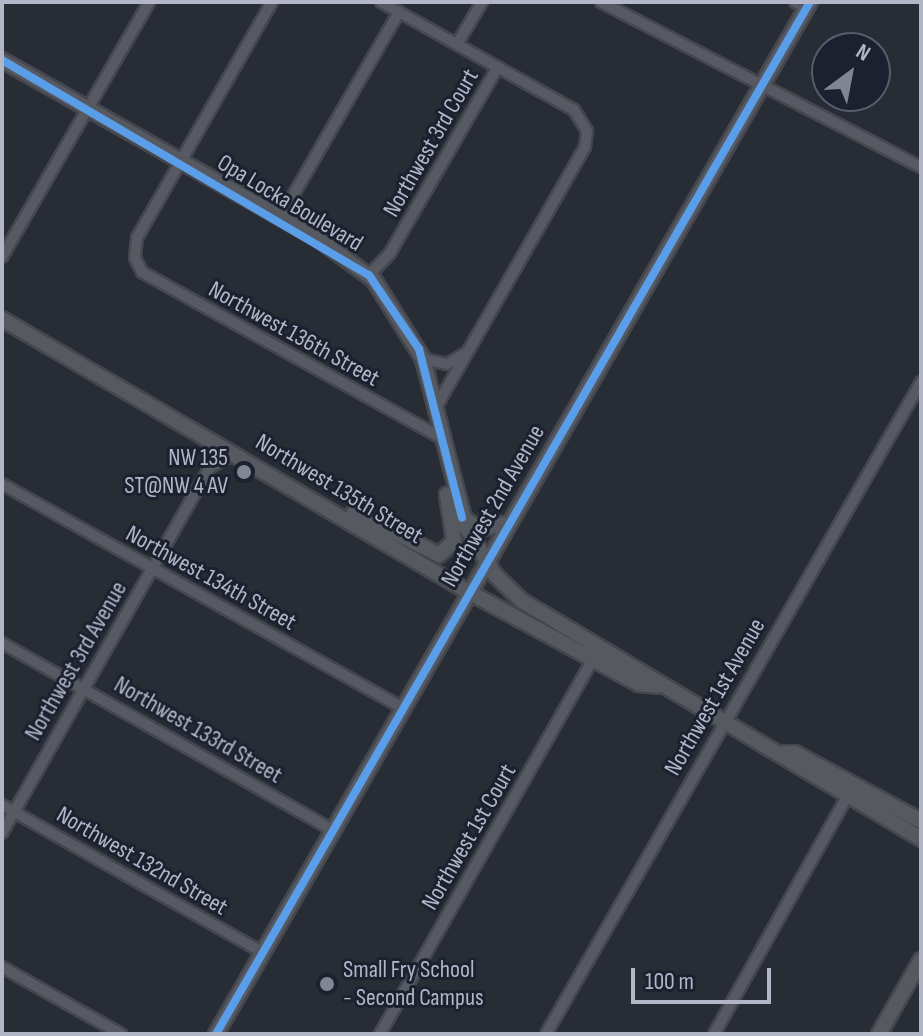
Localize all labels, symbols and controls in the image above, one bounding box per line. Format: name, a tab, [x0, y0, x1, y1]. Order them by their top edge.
north arrow	[811, 32, 891, 112]
text: N	[851, 38, 875, 67]
street label: Northwest 3rd Court	[377, 64, 485, 222]
street label: Opa Locka Boulevard	[212, 148, 368, 258]
street label: Northwest 136th Street	[204, 275, 384, 393]
street label: Northwest 2nd Avenue	[435, 420, 551, 592]
street label: Northwest 135th Street	[250, 428, 428, 550]
place label: NW 135 ST@NW 4 AV	[124, 444, 228, 500]
marker: NW 135 ST@NW 4 AV	[235, 463, 253, 481]
street label: Northwest 134th Street	[121, 519, 301, 637]
street label: Northwest 3rd Avenue	[19, 576, 133, 746]
street label: Northwest 1st Avenue	[658, 613, 772, 781]
street label: Northwest 133rd Street	[109, 670, 287, 790]
street label: Northwest 1st Court	[416, 759, 522, 915]
street label: Northwest 132nd Street	[51, 800, 233, 922]
scale bar	[635, 952, 775, 1002]
place label: Small Fry School - Second Campus	[343, 956, 484, 1012]
text: 100 m	[645, 967, 694, 996]
marker: Small Fry School - Second Campus	[318, 975, 336, 993]

